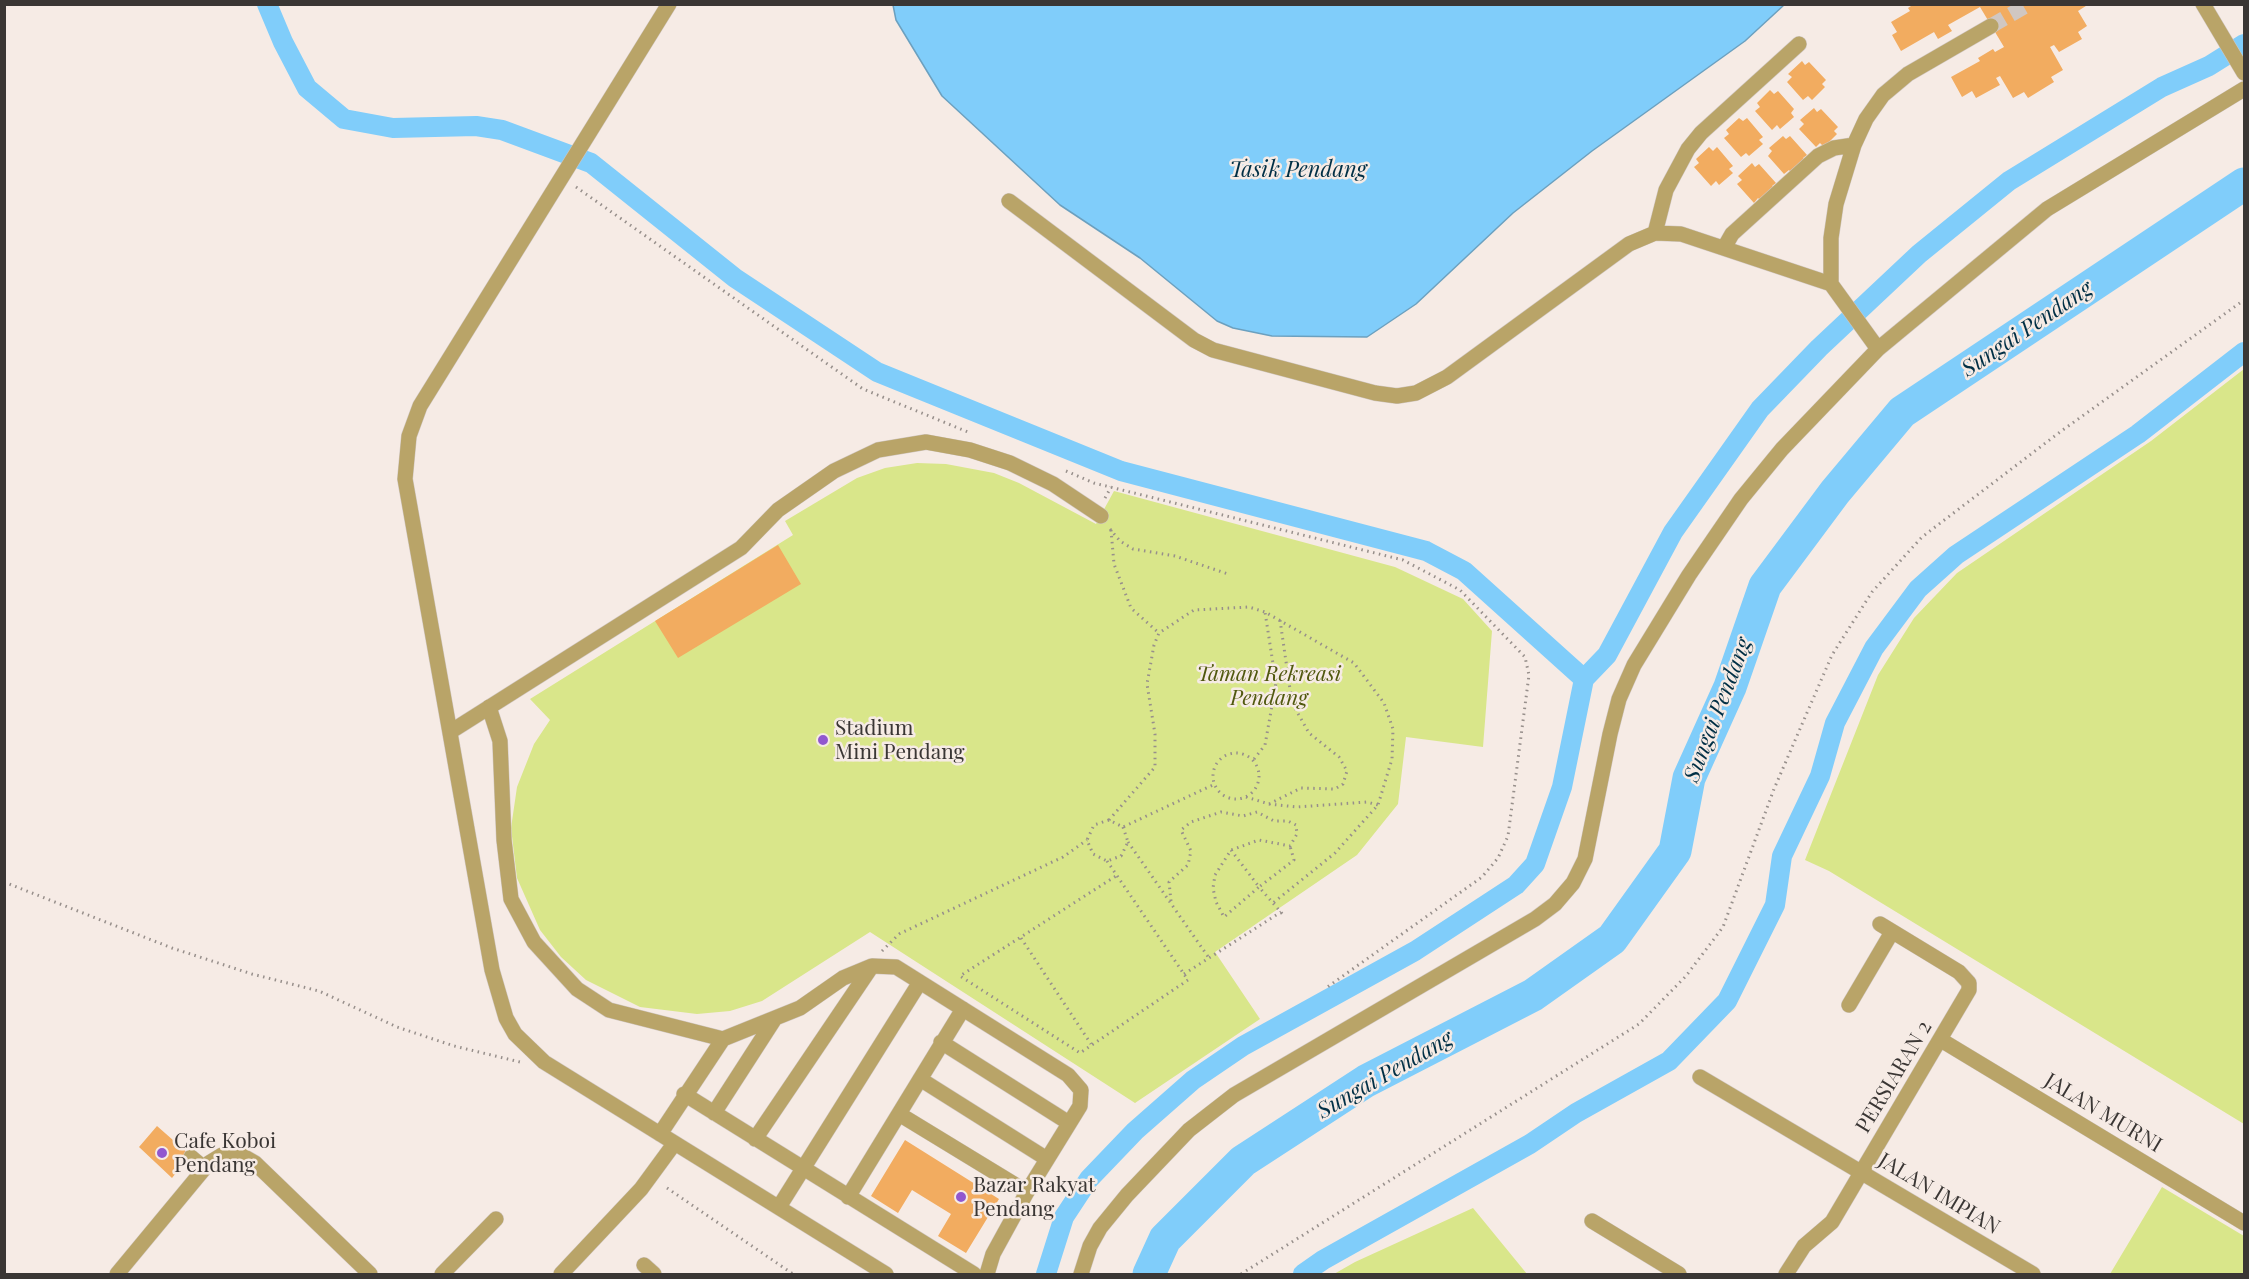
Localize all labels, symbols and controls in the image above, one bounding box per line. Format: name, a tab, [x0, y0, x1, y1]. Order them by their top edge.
water label: Tasik Pendang	[1229, 157, 1367, 183]
water label: Sungai Pendang	[1957, 276, 2097, 382]
water label: Sungai Pendang	[1678, 634, 1758, 786]
park label: Taman Rekreasi Pendang	[1197, 661, 1341, 711]
place label: Stadium Mini Pendang	[835, 715, 965, 765]
marker: Stadium Mini Pendang	[816, 733, 830, 747]
street label: PERSIARAN 2	[1851, 1016, 1937, 1138]
water label: Sungai Pendang	[1313, 1026, 1457, 1124]
street label: JALAN MURNI	[2040, 1068, 2166, 1158]
place label: Cafe Koboi Pendang	[174, 1128, 276, 1178]
marker: Cafe Koboi Pendang	[155, 1146, 169, 1160]
street label: JALAN IMPIAN	[1874, 1148, 2004, 1240]
place label: Bazar Rakyat Pendang	[973, 1172, 1096, 1222]
marker: Bazar Rakyat Pendang	[954, 1190, 968, 1204]

